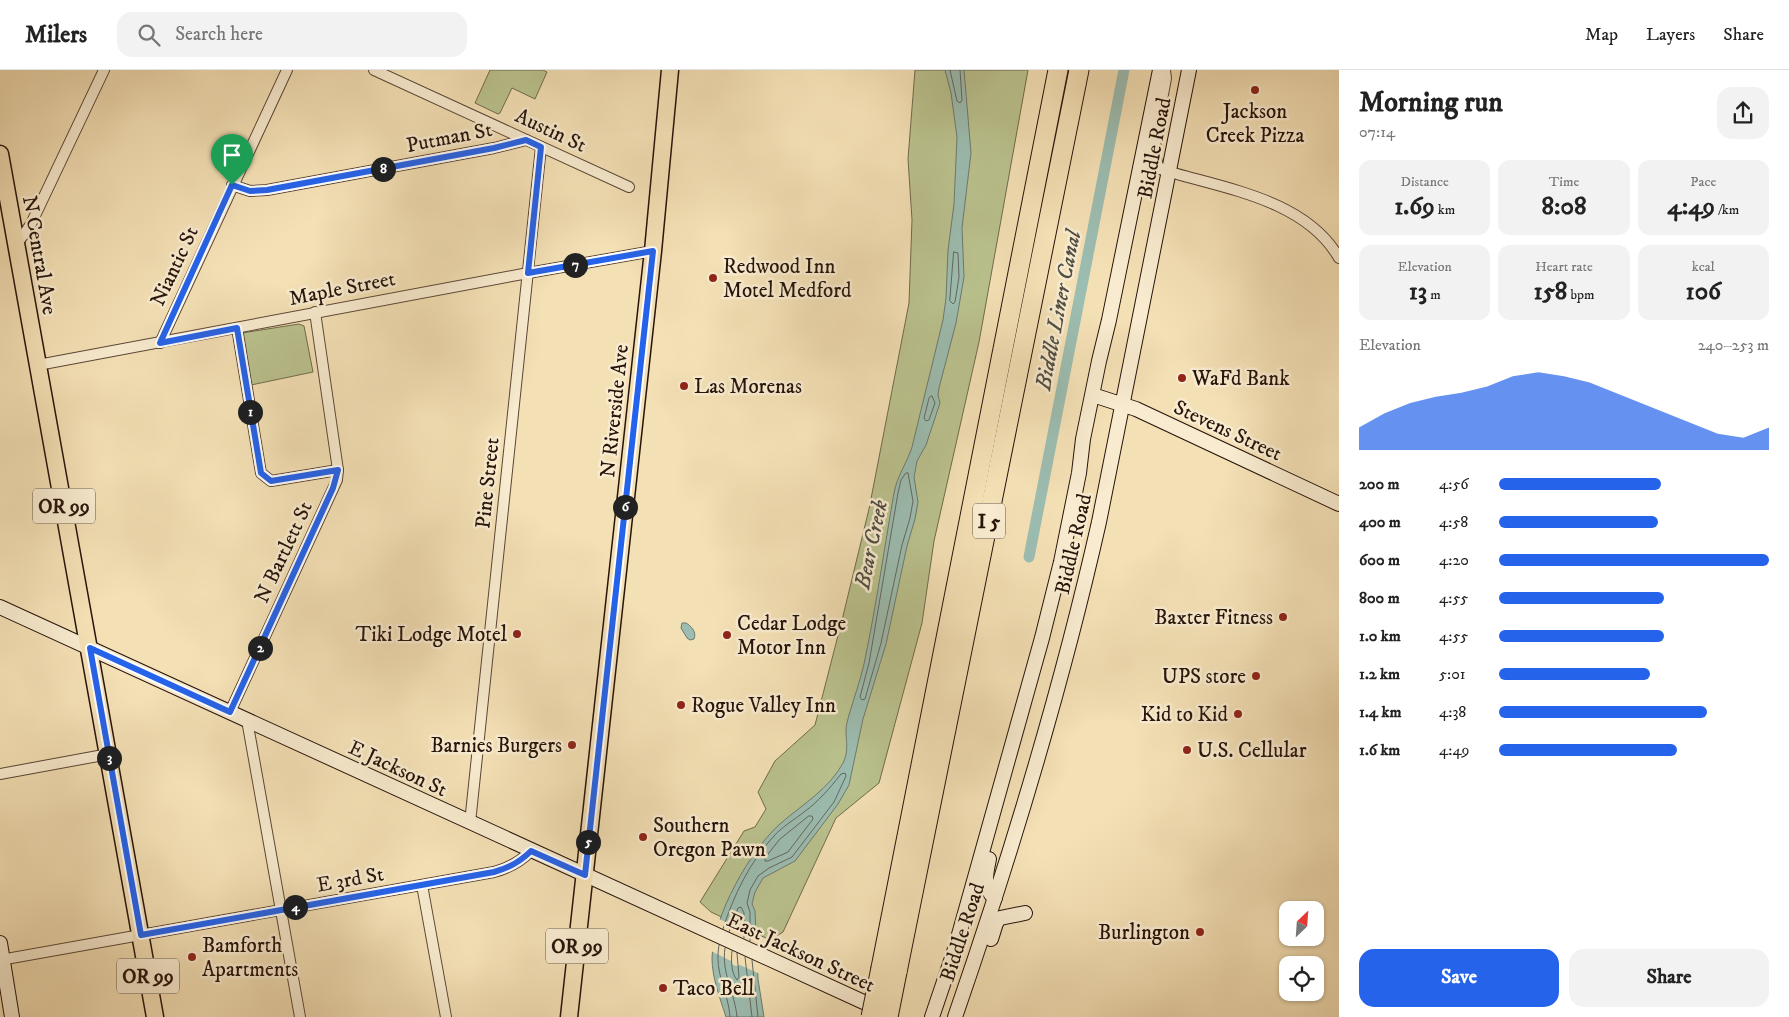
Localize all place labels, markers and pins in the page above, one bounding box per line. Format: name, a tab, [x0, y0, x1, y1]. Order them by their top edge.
marker: Jackson Creek Pizza	[1249, 84, 1261, 96]
place label: Jackson Creek Pizza	[1206, 99, 1304, 149]
pin	[211, 134, 253, 185]
pin: 8	[370, 156, 396, 182]
pin: 7	[562, 252, 588, 278]
place label: Redwood Inn Motel Medford	[723, 254, 852, 304]
marker: Redwood Inn Motel Medford	[707, 272, 719, 284]
place label: WaFd Bank	[1191, 366, 1290, 392]
marker: WaFd Bank	[1176, 372, 1188, 384]
place label: Las Morenas	[694, 374, 802, 400]
marker: Las Morenas	[678, 380, 690, 392]
pin: 1	[238, 400, 262, 424]
pin: 6	[612, 494, 638, 520]
place label: Baxter Fitness	[1154, 605, 1273, 631]
place label: Cedar Lodge Motor Inn	[737, 611, 846, 661]
marker: Baxter Fitness	[1277, 611, 1289, 623]
place label: Tiki Lodge Motel	[355, 622, 508, 648]
marker: Tiki Lodge Motel	[511, 628, 523, 640]
marker: Cedar Lodge Motor Inn	[721, 629, 733, 641]
pin: 2	[248, 636, 272, 660]
place label: UPS store	[1162, 664, 1246, 690]
marker: UPS store	[1250, 670, 1262, 682]
place label: Rogue Valley Inn	[691, 693, 836, 719]
marker: Rogue Valley Inn	[675, 699, 687, 711]
place label: Kid to Kid	[1141, 702, 1229, 728]
marker: Kid to Kid	[1232, 708, 1244, 720]
place label: Barnies Burgers	[430, 733, 562, 759]
place label: U.S. Cellular	[1197, 738, 1307, 764]
marker: Barnies Burgers	[566, 739, 578, 751]
marker: U.S. Cellular	[1181, 744, 1193, 756]
pin: 3	[96, 746, 122, 770]
place label: Southern Oregon Pawn	[653, 813, 766, 863]
pin: 5	[576, 830, 600, 854]
marker: Southern Oregon Pawn	[637, 831, 649, 843]
pin: 4	[282, 894, 308, 920]
place label: Burlington	[1098, 920, 1190, 946]
marker: Burlington	[1194, 926, 1206, 938]
place label: Bamforth Apartments	[202, 933, 298, 983]
marker: Bamforth Apartments	[186, 951, 198, 963]
place label: Taco Bell	[673, 976, 755, 1002]
marker: Taco Bell	[657, 982, 669, 994]

